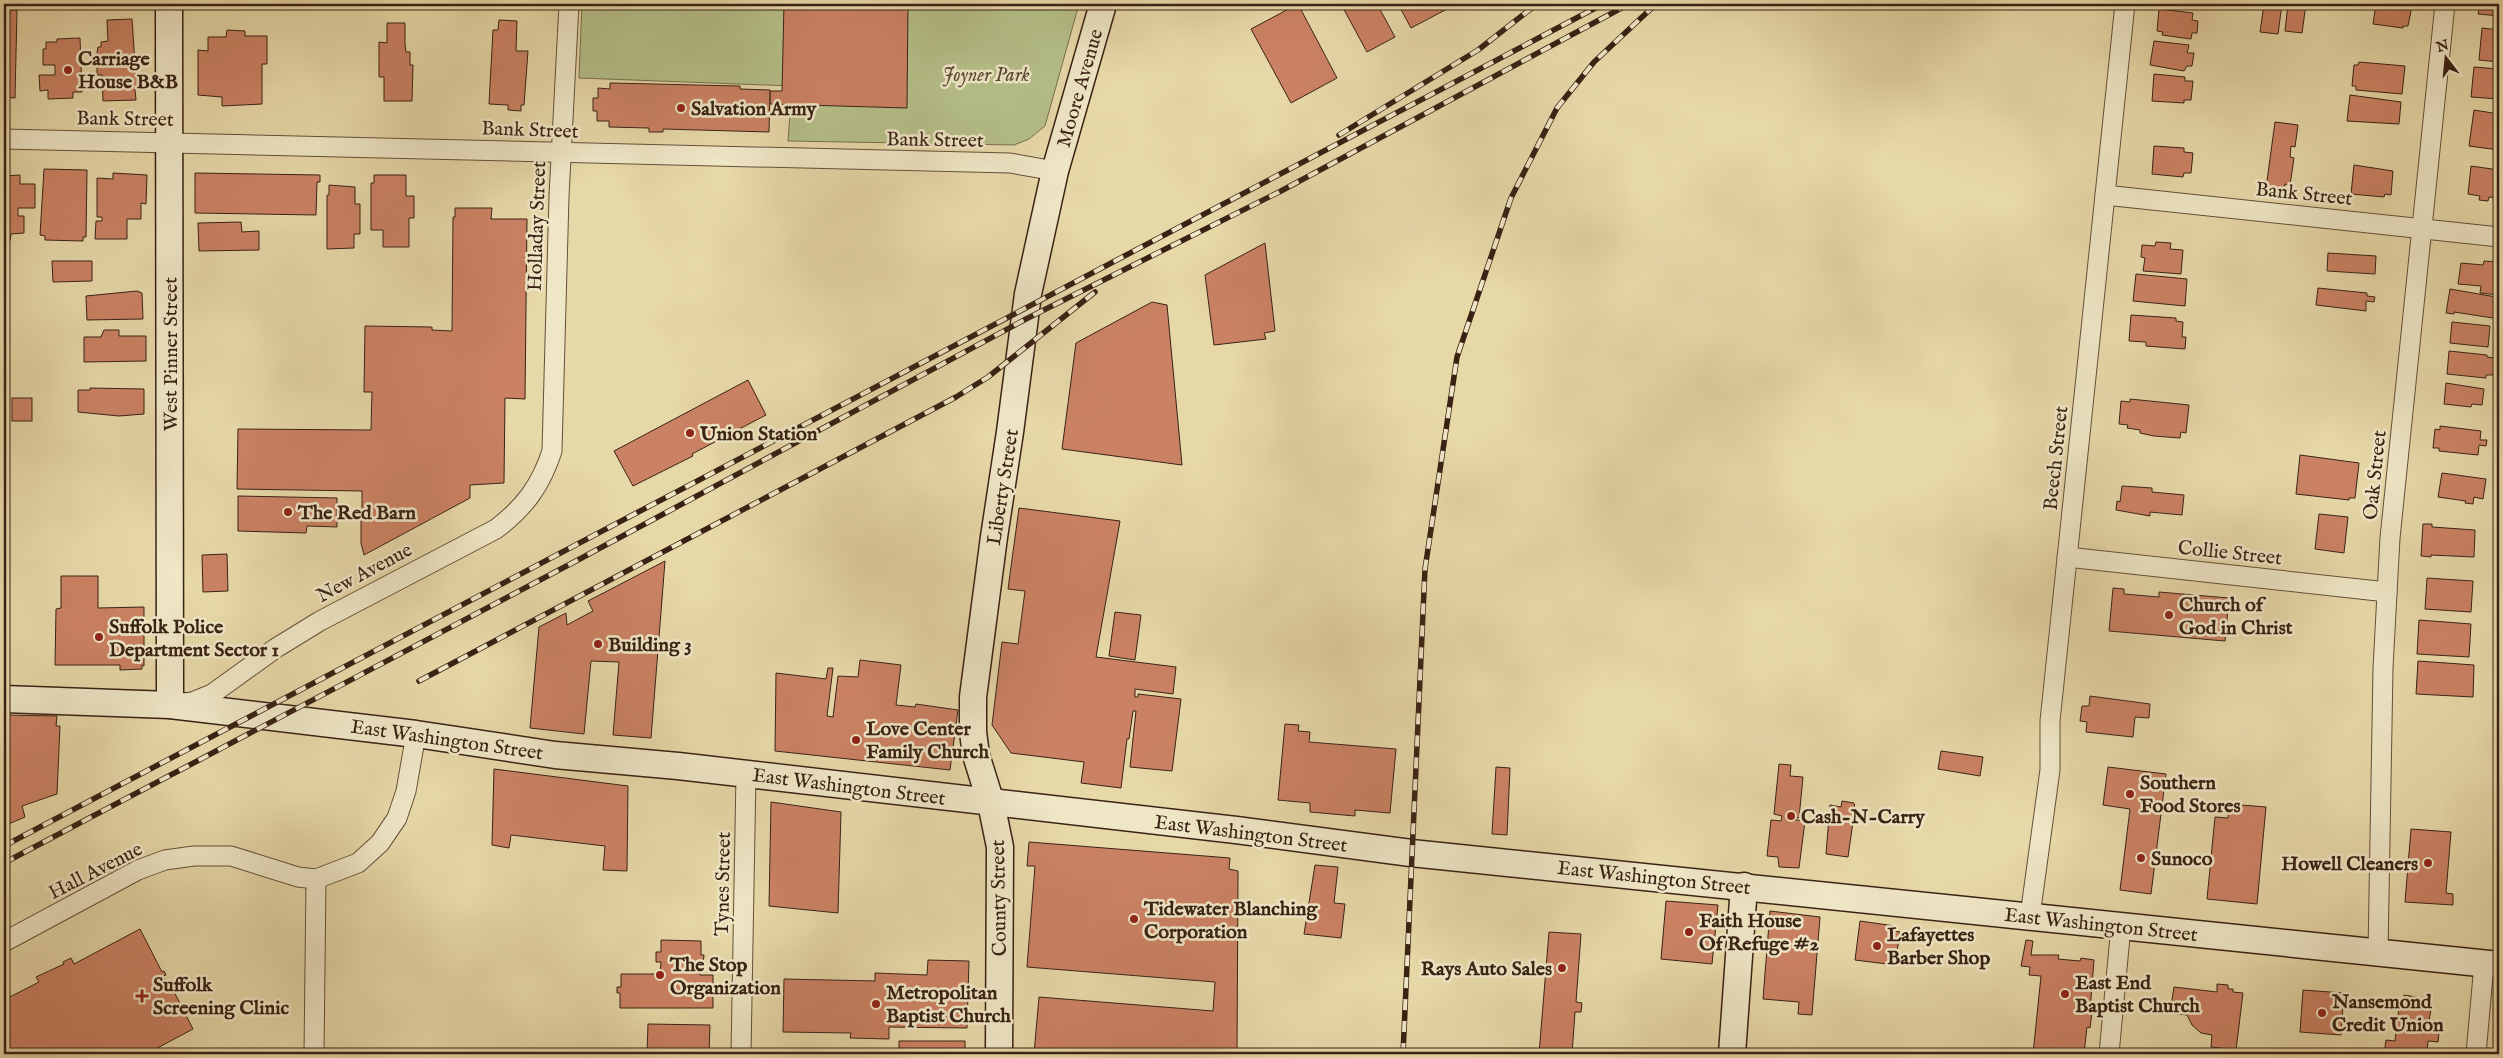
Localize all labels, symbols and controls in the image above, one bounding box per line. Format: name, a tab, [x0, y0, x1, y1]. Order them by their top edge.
street label: Moore Avenue	[1052, 26, 1109, 151]
north arrow	[2420, 32, 2470, 82]
text: N	[2433, 36, 2451, 57]
place label: Carriage House B&B	[78, 47, 178, 95]
park label: Joyner Park	[942, 63, 1030, 88]
marker: Carriage House B&B	[62, 64, 74, 76]
place label: Salvation Army	[691, 97, 818, 122]
marker: Salvation Army	[675, 102, 687, 114]
street label: Bank Street	[76, 106, 174, 133]
street label: Bank Street	[481, 116, 579, 145]
street label: Bank Street	[886, 127, 984, 154]
street label: Holladay Street	[523, 160, 552, 292]
street label: Bank Street	[2254, 177, 2354, 212]
street label: West Pinner Street	[159, 277, 184, 431]
street label: Beech Street	[2039, 405, 2074, 512]
place label: Union Station	[699, 422, 818, 447]
marker: Union Station	[684, 427, 696, 439]
street label: Liberty Street	[982, 427, 1025, 547]
street label: Oak Street	[2358, 429, 2393, 521]
place label: The Red Barn	[297, 501, 416, 526]
marker: The Red Barn	[282, 506, 294, 518]
street label: Collie Street	[2177, 536, 2283, 571]
street label: New Avenue	[313, 538, 417, 609]
place label: Church of God in Christ	[2179, 593, 2293, 641]
marker: Church of God in Christ	[2163, 609, 2175, 621]
place label: Suffolk Police Department Sector 1	[109, 615, 279, 663]
marker: Suffolk Police Department Sector 1	[93, 631, 105, 643]
place label: Building 3	[608, 633, 692, 658]
marker: Building 3	[592, 638, 604, 650]
street label: East Washington Street	[349, 715, 545, 766]
place label: Love Center Family Church	[866, 717, 989, 765]
marker: Love Center Family Church	[850, 734, 862, 746]
street label: East Washington Street	[751, 763, 947, 812]
place label: Southern Food Stores	[2140, 771, 2240, 819]
marker: Southern Food Stores	[2124, 788, 2136, 800]
place label: Cash-N-Carry	[1801, 805, 1926, 830]
street label: East Washington Street	[1153, 810, 1349, 859]
marker: Cash-N-Carry	[1785, 810, 1797, 822]
street label: Tynes Street	[710, 832, 737, 936]
street label: Hall Avenue	[44, 837, 147, 906]
street label: County Street	[986, 839, 1013, 957]
place label: Sunoco	[2151, 847, 2213, 872]
marker: Sunoco	[2135, 852, 2147, 864]
place label: Howell Cleaners	[2281, 852, 2418, 877]
street label: East Washington Street	[1556, 856, 1752, 901]
marker: Howell Cleaners	[2422, 857, 2434, 869]
place label: Tidewater Blanching Corporation	[1143, 897, 1318, 945]
street label: East Washington Street	[2003, 903, 2199, 948]
place label: Faith House Of Refuge #2	[1699, 909, 1820, 957]
marker: Tidewater Blanching Corporation	[1128, 913, 1140, 925]
place label: Lafayettes Barber Shop	[1887, 923, 1990, 971]
marker: Faith House Of Refuge #2	[1683, 926, 1695, 938]
marker: Lafayettes Barber Shop	[1871, 940, 1883, 952]
place label: The Stop Organization	[669, 953, 781, 1001]
place label: Rays Auto Sales	[1421, 957, 1552, 982]
marker: Rays Auto Sales	[1556, 962, 1568, 974]
marker: The Stop Organization	[654, 969, 666, 981]
place label: East End Baptist Church	[2075, 971, 2200, 1019]
place label: Suffolk Screening Clinic	[153, 973, 289, 1021]
place label: Metropolitan Baptist Church	[886, 981, 1011, 1029]
marker: East End Baptist Church	[2059, 988, 2071, 1000]
marker: Suffolk Screening Clinic	[135, 989, 149, 1003]
place label: Nansemond Credit Union	[2331, 990, 2444, 1038]
marker: Metropolitan Baptist Church	[870, 998, 882, 1010]
marker: Nansemond Credit Union	[2316, 1007, 2328, 1019]

